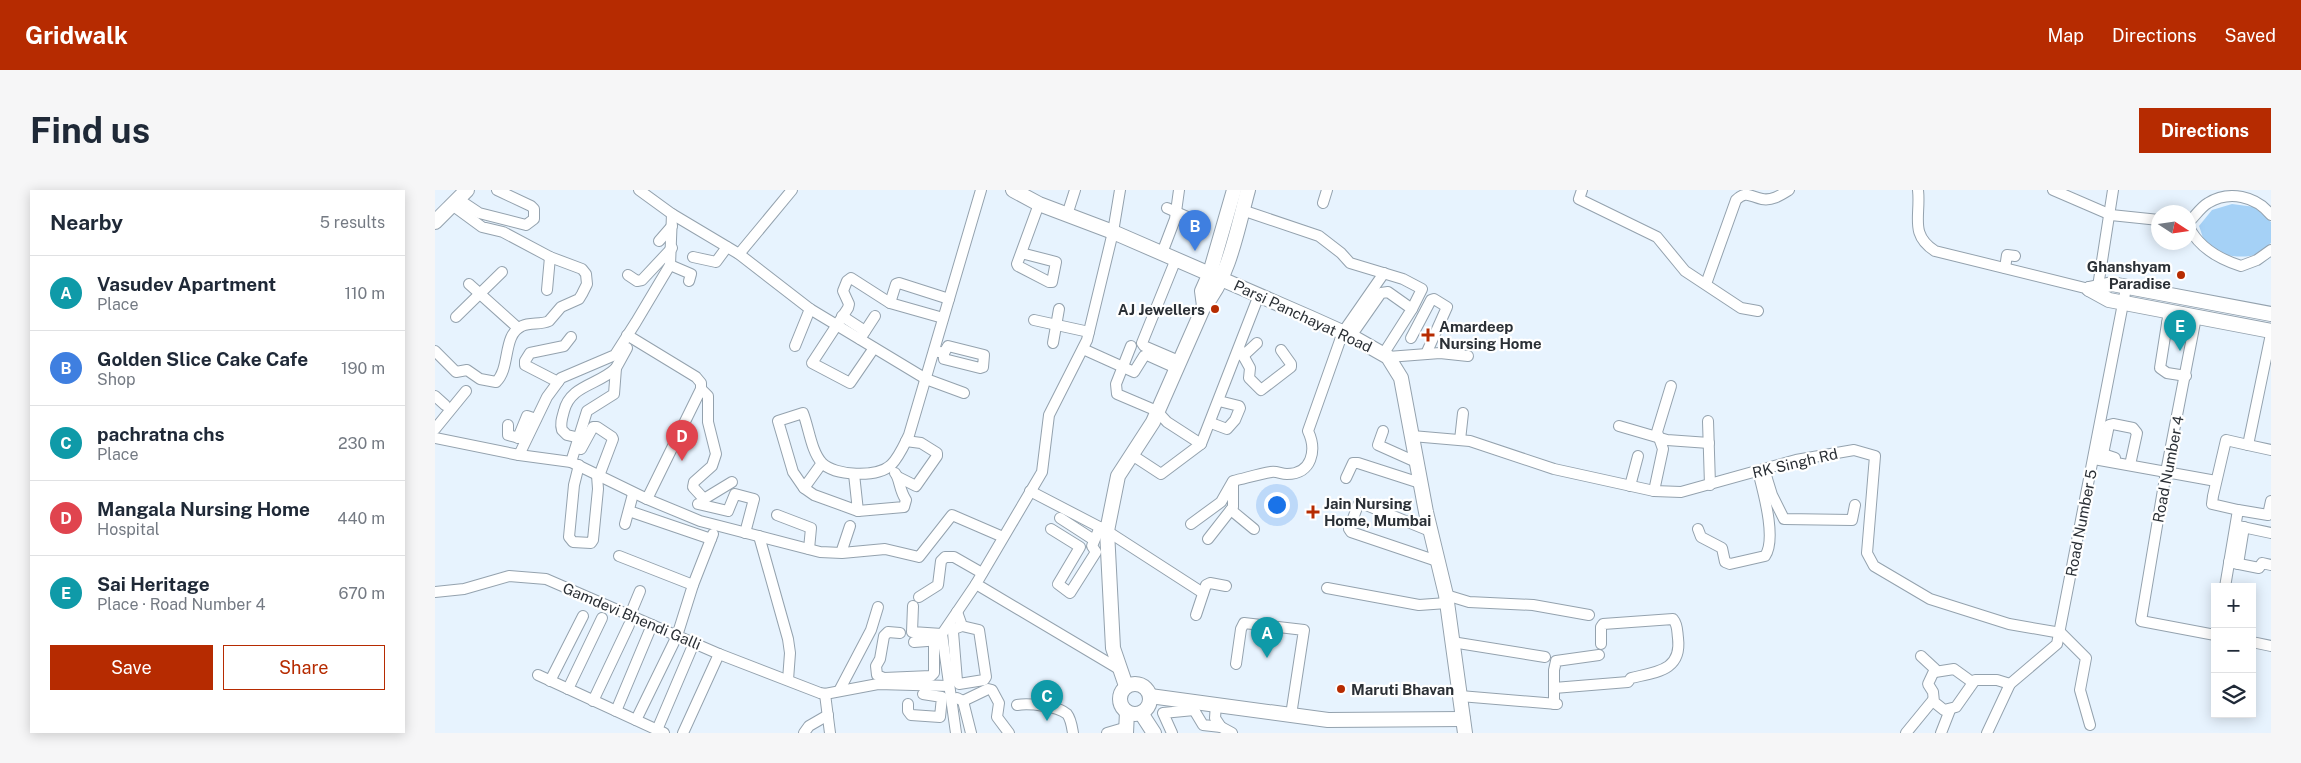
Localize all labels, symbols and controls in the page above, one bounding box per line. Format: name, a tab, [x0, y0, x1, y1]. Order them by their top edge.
text: Gridwalk	[25, 21, 128, 49]
text: Map	[2047, 25, 2084, 46]
text: Directions	[2112, 25, 2197, 46]
text: Saved	[2225, 25, 2276, 46]
button: Directions	[2139, 108, 2271, 153]
text: Find us	[30, 110, 150, 151]
north arrow	[2151, 205, 2196, 250]
text: Nearby	[50, 210, 123, 235]
pin: B	[1179, 210, 1211, 251]
text: 5 results	[320, 213, 385, 232]
place label: Ghanshyam Paradise	[2087, 258, 2171, 292]
marker: Ghanshyam Paradise	[2175, 269, 2187, 281]
text: Vasudev Apartment	[97, 273, 276, 295]
street label: Parsi Panchayat Road	[1231, 277, 1375, 355]
text: A	[60, 284, 72, 303]
text: 110 m	[344, 284, 385, 303]
text: Place	[97, 295, 139, 314]
place label: AJ Jewellers	[1118, 301, 1205, 318]
marker: AJ Jewellers	[1209, 303, 1221, 315]
pin: E	[2164, 310, 2196, 351]
place label: Amardeep Nursing Home	[1439, 318, 1542, 352]
marker: Amardeep Nursing Home	[1421, 328, 1435, 342]
text: Golden Slice Cake Cafe	[97, 348, 308, 370]
text: B	[61, 359, 71, 378]
text: 190 m	[341, 359, 385, 378]
text: Shop	[97, 370, 136, 389]
street label: Road Number 4	[2149, 414, 2187, 524]
pin: D	[666, 420, 698, 461]
text: pachratna chs	[97, 423, 224, 445]
text: C	[60, 434, 72, 453]
text: 230 m	[338, 434, 385, 453]
text: Place	[97, 445, 139, 464]
street label: RK Singh Rd	[1751, 445, 1839, 481]
street label: Road Number 5	[2062, 468, 2100, 578]
your location	[1264, 492, 1290, 518]
place label: Jain Nursing Home, Mumbai	[1324, 495, 1431, 529]
text: Mangala Nursing Home	[97, 498, 310, 520]
marker: Jain Nursing Home, Mumbai	[1306, 505, 1320, 519]
text: D	[60, 509, 72, 528]
text: 440 m	[337, 509, 385, 528]
text: Hospital	[97, 520, 160, 539]
text: Sai Heritage	[97, 573, 210, 595]
street label: Gamdevi Bhendi Galli	[560, 579, 704, 653]
map controls	[2211, 583, 2256, 718]
button: +	[2211, 583, 2256, 628]
text: E	[61, 584, 71, 603]
text: 670 m	[339, 584, 385, 603]
text: Place · Road Number 4	[97, 595, 266, 614]
pin: A	[1251, 617, 1283, 658]
button: −	[2211, 628, 2256, 673]
button: Save	[50, 645, 213, 690]
button: Share	[223, 645, 385, 690]
button: layers	[2211, 673, 2256, 718]
pin: C	[1031, 680, 1063, 721]
place label: Maruti Bhavan	[1351, 681, 1454, 698]
marker: Maruti Bhavan	[1335, 683, 1347, 695]

